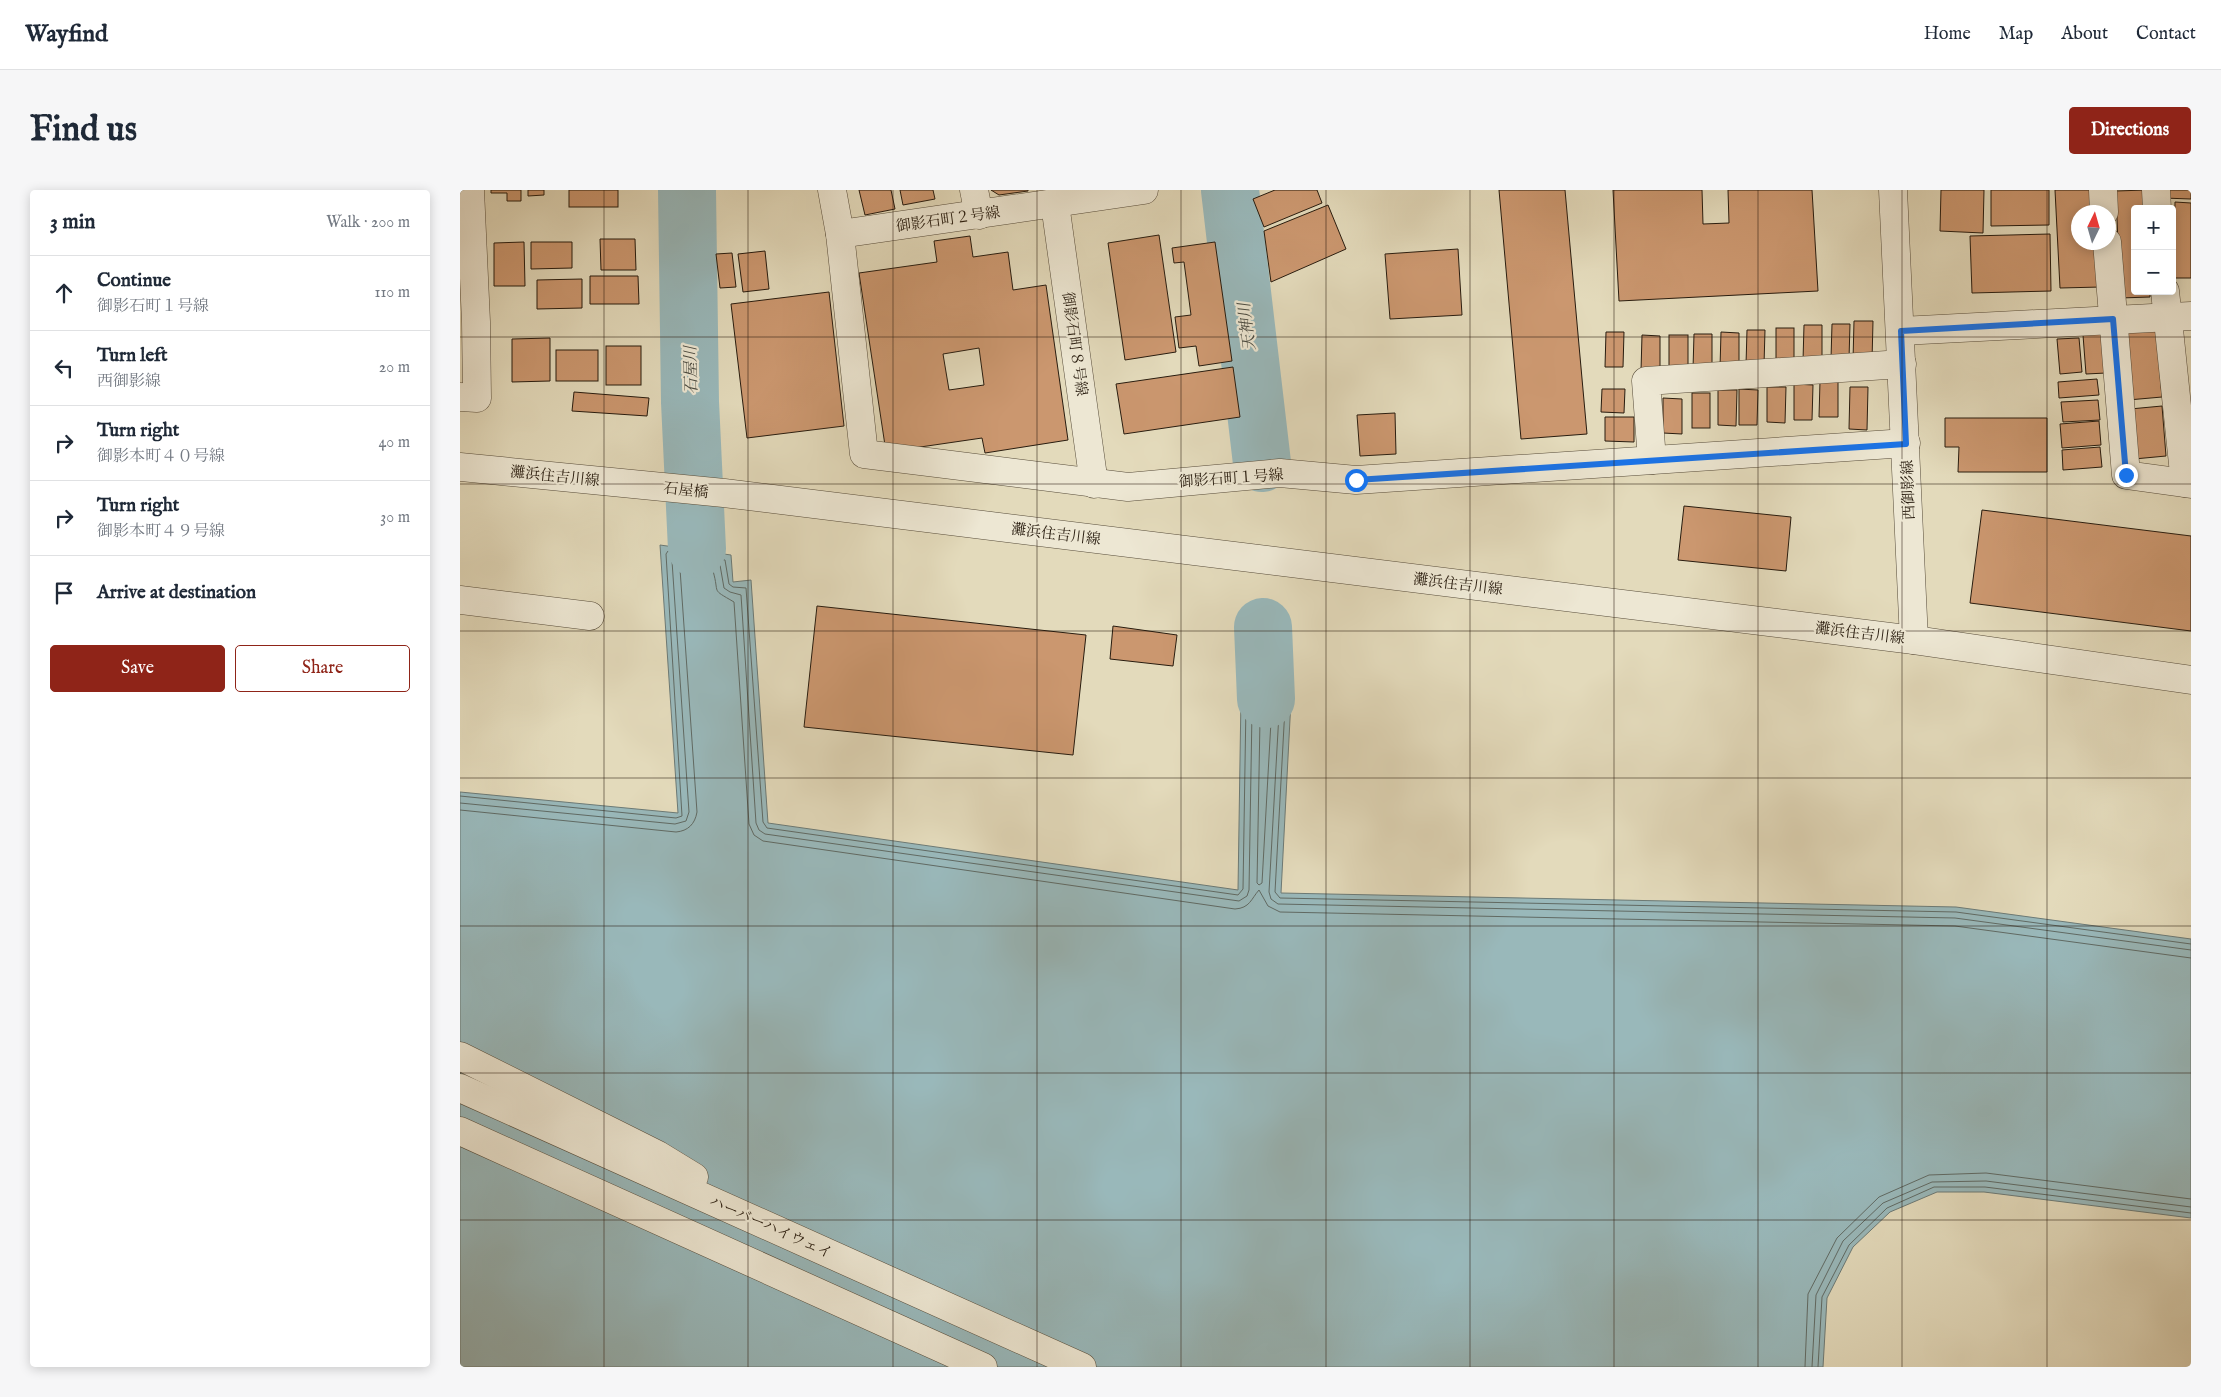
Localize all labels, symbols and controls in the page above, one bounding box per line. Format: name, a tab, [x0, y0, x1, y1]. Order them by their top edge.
text: Wayfind	[25, 19, 108, 50]
text: Home	[1924, 23, 1971, 46]
text: Map	[1999, 23, 2033, 46]
text: About	[2061, 23, 2108, 46]
text: Contact	[2136, 23, 2196, 46]
button: Directions	[2069, 107, 2191, 154]
text: Find us	[30, 108, 137, 153]
street label: 御影石町２号線	[895, 203, 1001, 236]
north arrow	[2071, 205, 2116, 250]
map controls	[2131, 205, 2176, 295]
button: +	[2131, 205, 2176, 250]
text: 3 min	[50, 209, 95, 236]
text: Walk · 200 m	[326, 213, 410, 233]
button: −	[2131, 250, 2176, 295]
text: Continue	[97, 269, 171, 293]
icon: ahead	[50, 279, 78, 307]
text: 110 m	[374, 283, 410, 303]
street label: 御影石町８号線	[1058, 291, 1091, 397]
text: 御影石町１号線	[97, 297, 209, 317]
water label: 天神川	[1235, 300, 1261, 352]
text: Turn left	[97, 344, 168, 368]
water label: 石屋川	[682, 344, 702, 394]
icon: left	[50, 354, 78, 382]
text: 20 m	[379, 358, 410, 378]
text: 西御影線	[97, 372, 161, 392]
text: Turn right	[97, 419, 179, 443]
icon: right	[50, 429, 78, 457]
text: 40 m	[378, 433, 410, 453]
text: 御影本町４０号線	[97, 447, 225, 467]
street label: 西御影線	[1898, 460, 1919, 520]
street label: 灘浜住吉川線	[509, 462, 601, 491]
route end	[2115, 464, 2138, 487]
street label: 御影石町１号線	[1178, 465, 1284, 492]
route start	[1345, 469, 1368, 492]
street label: 石屋橋	[663, 479, 709, 502]
text: Turn right	[97, 494, 179, 518]
icon: right	[50, 504, 78, 532]
text: 30 m	[380, 508, 410, 528]
street label: 灘浜住吉川線	[1010, 520, 1102, 549]
text: 御影本町４９号線	[97, 522, 225, 542]
street label: 灘浜住吉川線	[1412, 570, 1504, 599]
icon: arrive	[50, 579, 78, 607]
text: Arrive at destination	[97, 581, 256, 605]
street label: 灘浜住吉川線	[1814, 619, 1906, 648]
button: Save	[50, 645, 225, 692]
button: Share	[235, 645, 410, 692]
street label: ハーバーハイウェイ	[706, 1192, 835, 1263]

